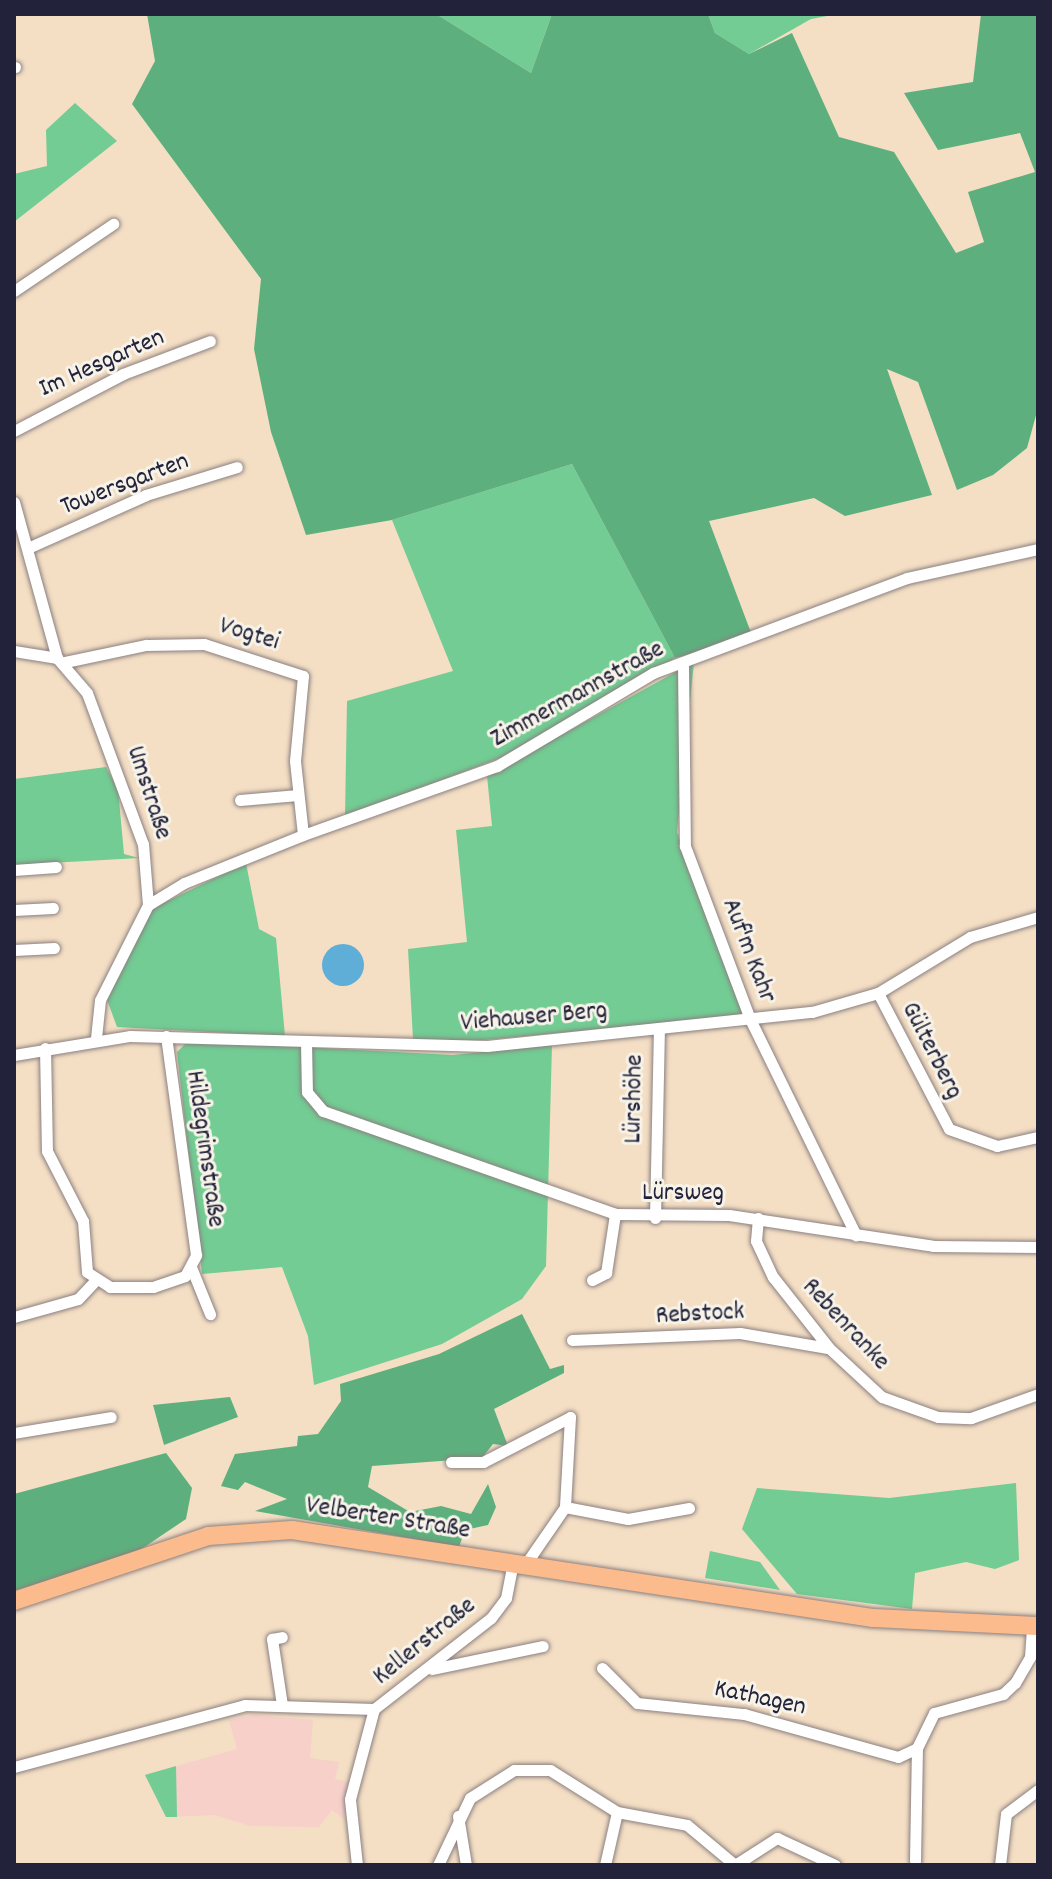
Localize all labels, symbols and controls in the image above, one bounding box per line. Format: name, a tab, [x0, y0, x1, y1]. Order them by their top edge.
street label: Im Hesgarten	[35, 323, 169, 405]
street label: Towersgarten	[57, 446, 193, 524]
street label: Vogtei	[215, 611, 283, 659]
street label: Zimmermannstraße	[486, 635, 670, 755]
street label: Umstraße	[118, 742, 178, 844]
street label: Auf'm Kahr	[714, 894, 782, 1008]
street label: Viehauser Berg	[460, 996, 608, 1040]
street label: Gülterberg	[893, 997, 969, 1105]
street label: Lürshöhe	[619, 1054, 651, 1144]
street label: Hildegrimstraße	[178, 1069, 230, 1229]
street label: Lürsweg	[642, 1178, 724, 1210]
street label: Rebenranke	[794, 1272, 896, 1378]
street label: Rebstock	[655, 1297, 745, 1333]
street label: Velberter Straße	[304, 1491, 472, 1547]
street label: Kellerstraße	[367, 1591, 483, 1693]
street label: Kathagen	[711, 1674, 809, 1724]

